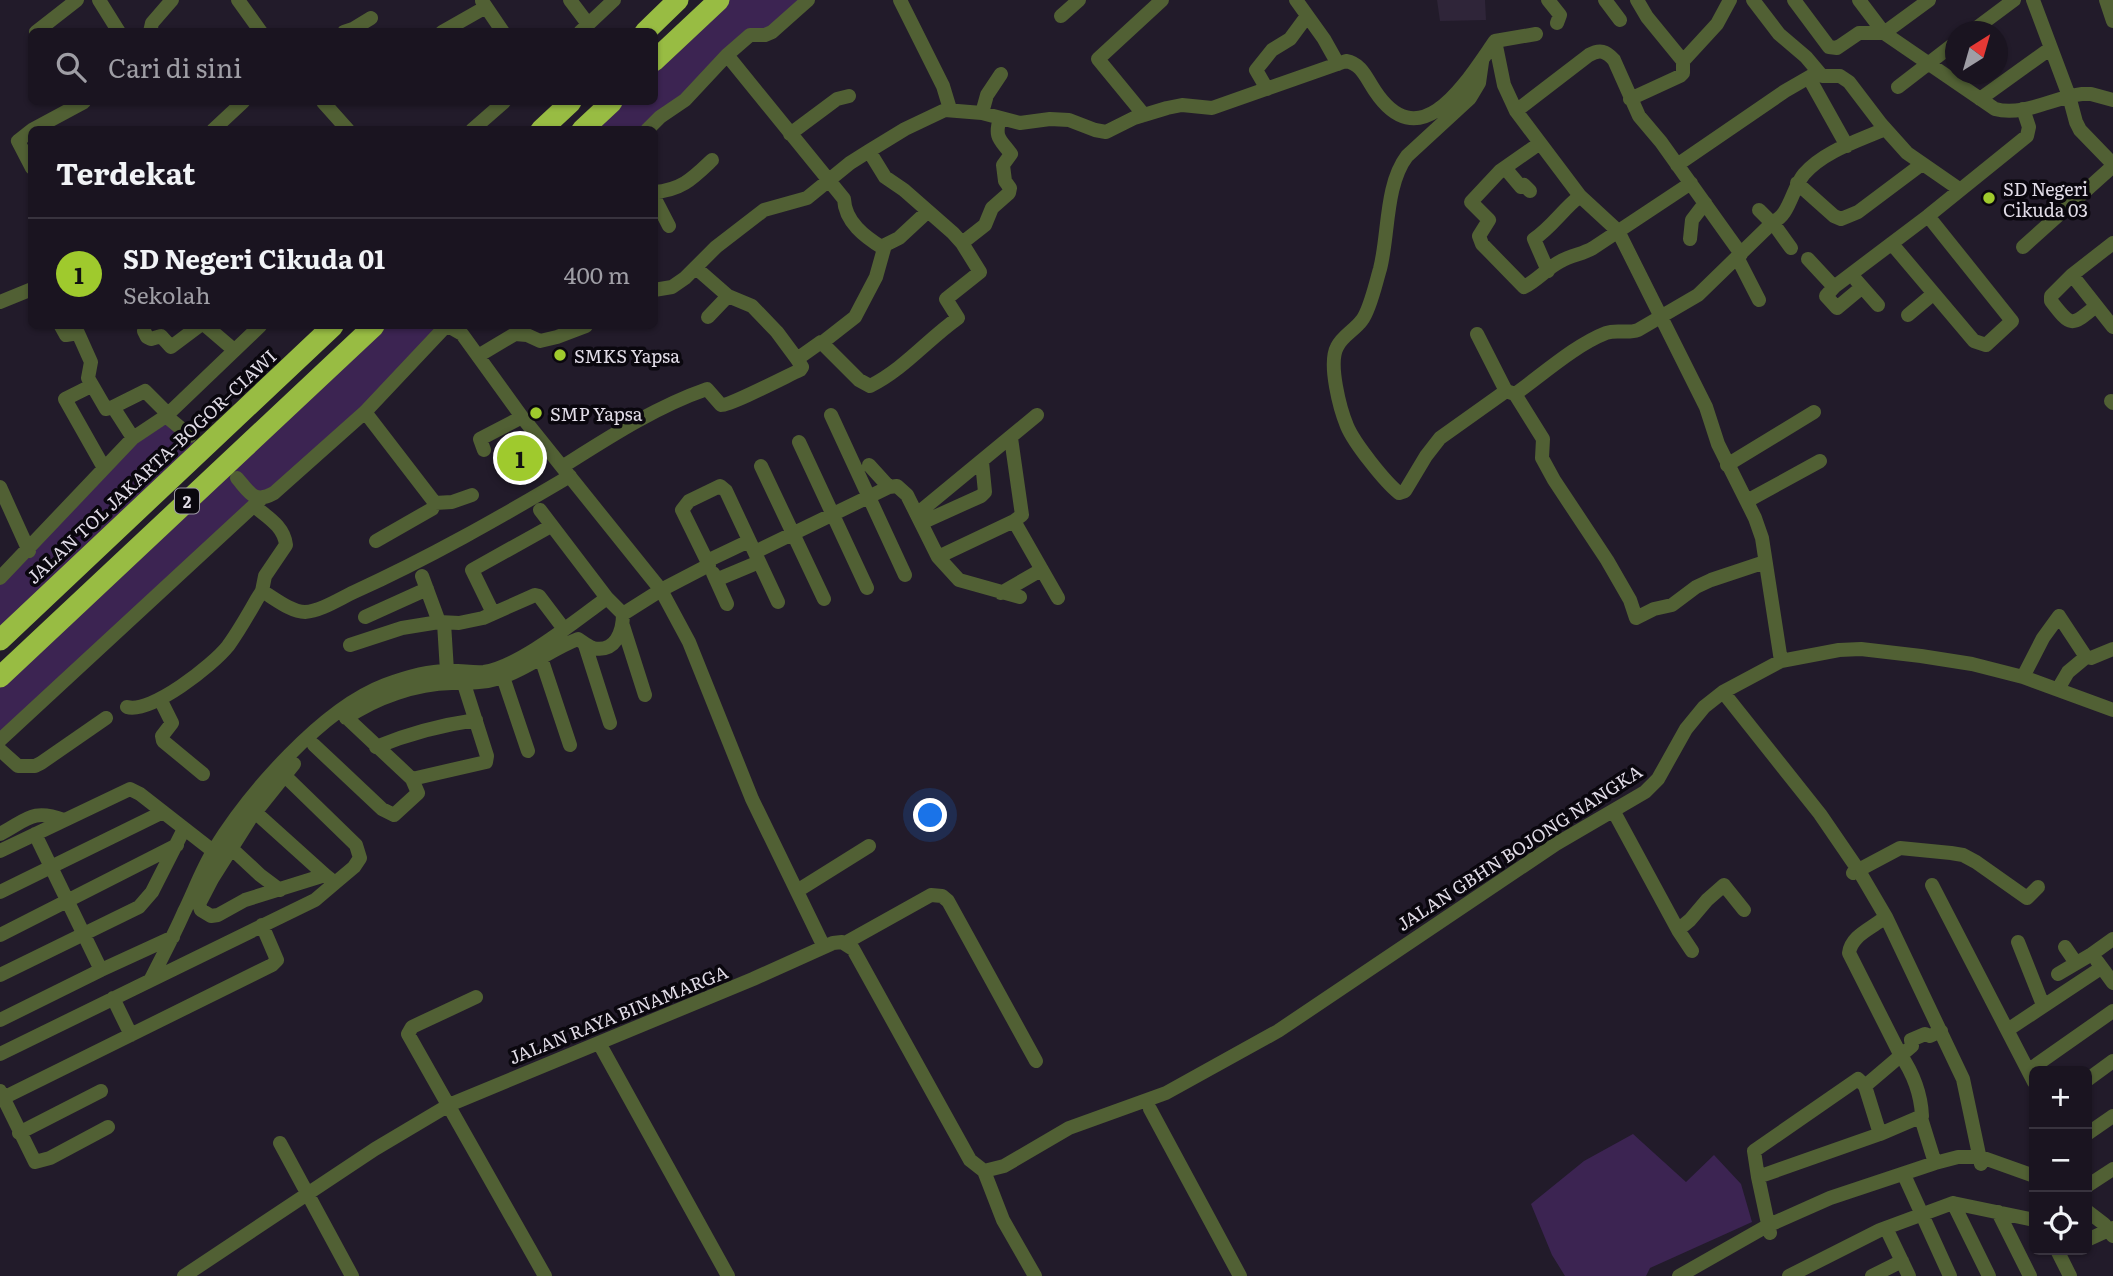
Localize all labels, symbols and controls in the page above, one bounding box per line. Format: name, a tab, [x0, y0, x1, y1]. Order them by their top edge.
north arrow	[1945, 21, 2008, 84]
search box	[28, 28, 658, 105]
text: Cari di sini	[108, 47, 242, 86]
icon: search	[52, 48, 90, 86]
text: Terdekat	[56, 150, 195, 194]
place label: SD Negeri Cikuda 03	[2003, 175, 2088, 223]
marker: SD Negeri Cikuda 03	[1981, 190, 1997, 206]
text: SD Negeri Cikuda 01	[123, 238, 385, 277]
text: 1	[74, 257, 84, 291]
text: 400 m	[564, 257, 630, 291]
text: Sekolah	[123, 277, 211, 311]
street label: JALAN TOL JAKARTA–BOGOR–CIAWI	[20, 342, 282, 590]
place label: SMKS Yapsa	[574, 342, 680, 369]
marker: SMKS Yapsa	[552, 347, 568, 363]
place label: SMP Yapsa	[550, 400, 643, 427]
marker: SMP Yapsa	[528, 405, 544, 421]
pin: 1	[497, 432, 543, 484]
road number: 2	[175, 488, 199, 514]
street label: JALAN GBHN BOJONG NANGKA	[1391, 757, 1647, 937]
your location	[913, 798, 947, 832]
street label: JALAN RAYA BINAMARGA	[504, 958, 732, 1070]
map controls	[2029, 1066, 2092, 1255]
button: +	[2029, 1066, 2092, 1129]
button: −	[2029, 1129, 2092, 1192]
button: locate	[2029, 1192, 2092, 1255]

